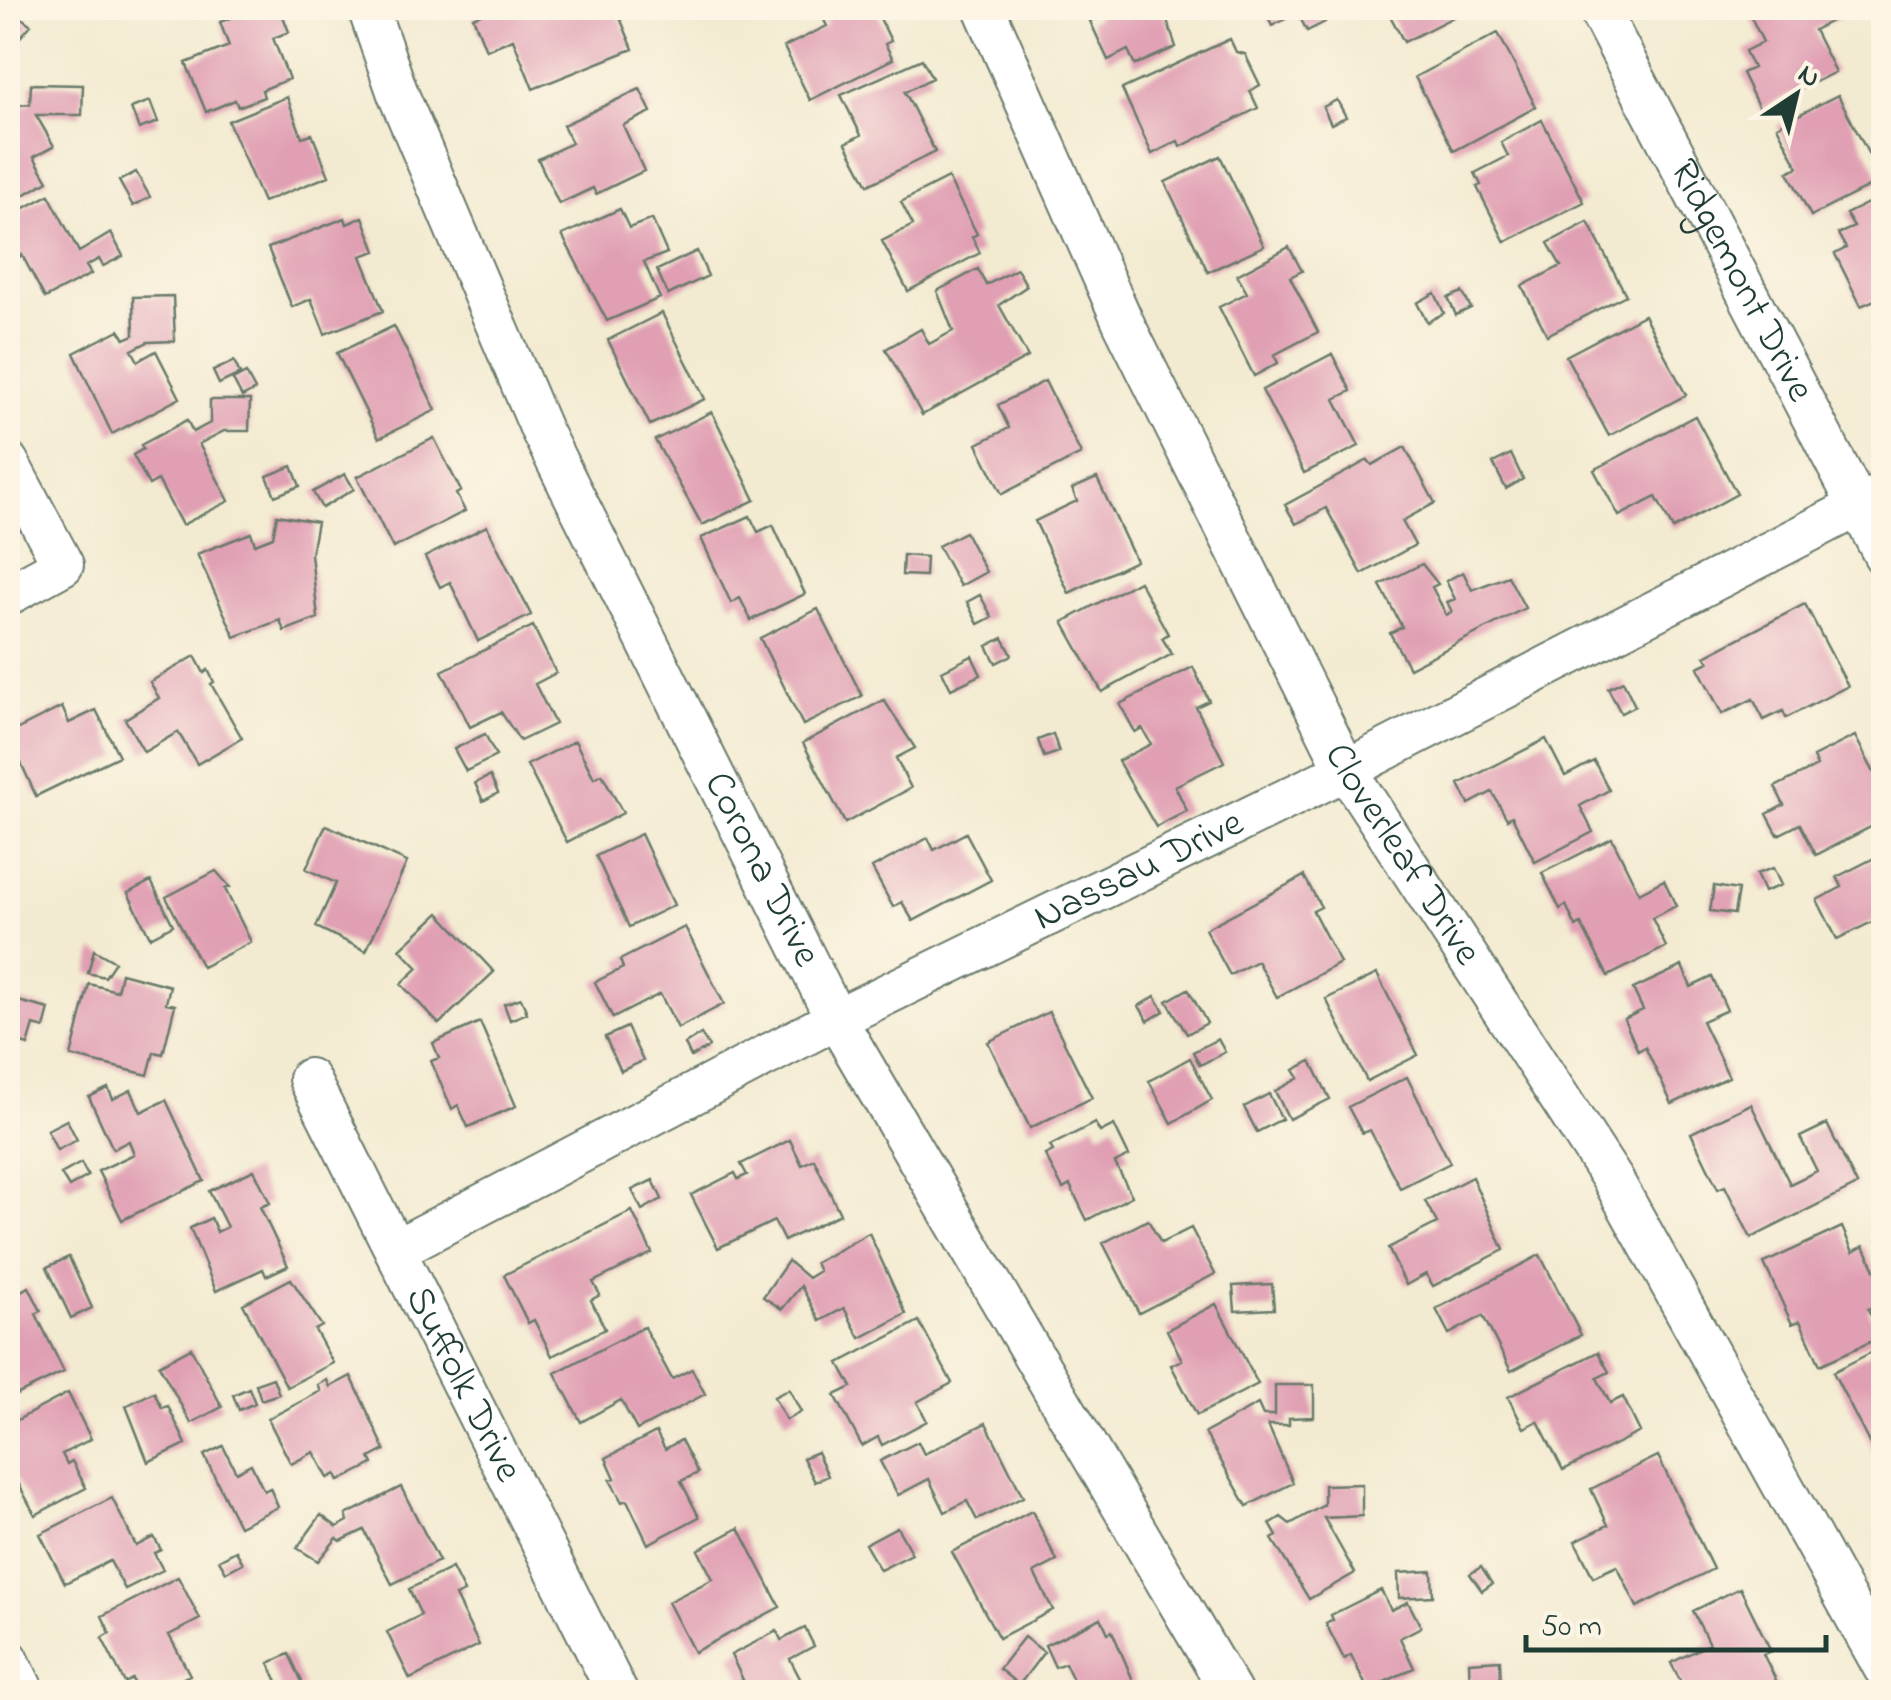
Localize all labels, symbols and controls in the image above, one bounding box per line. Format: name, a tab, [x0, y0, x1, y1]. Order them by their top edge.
north arrow	[1746, 45, 1846, 145]
text: N	[1789, 55, 1828, 100]
street label: Ridgemont Drive	[1653, 149, 1829, 413]
street label: Cloverleaf Drive	[1308, 733, 1496, 978]
street label: Corona Drive	[688, 762, 835, 977]
street label: Nassau Drive	[1024, 795, 1254, 947]
street label: Suffolk Drive	[389, 1277, 537, 1493]
scale bar	[1526, 1590, 1826, 1652]
text: 50 m	[1541, 1606, 1602, 1650]

